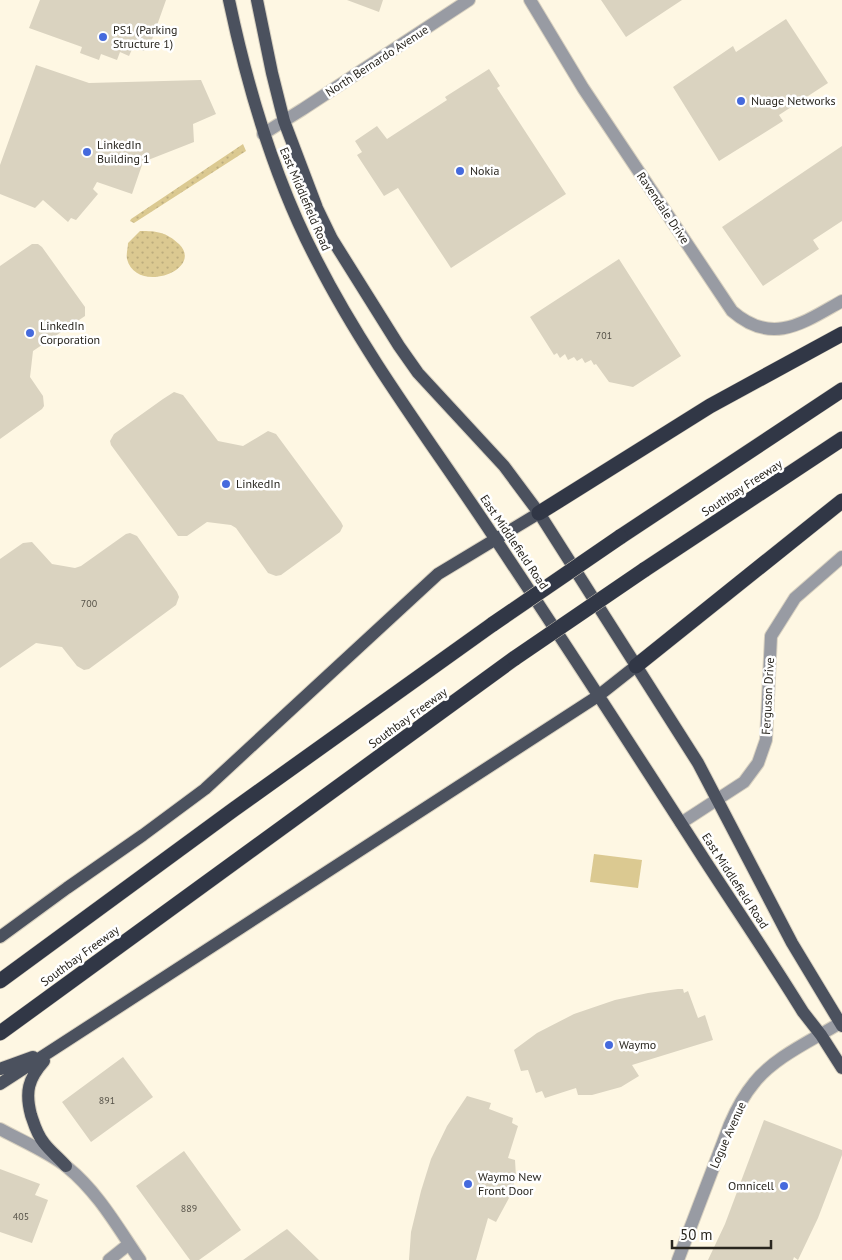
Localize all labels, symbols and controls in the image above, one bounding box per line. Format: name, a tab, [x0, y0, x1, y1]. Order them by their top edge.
place label: PS1 (Parking Structure 1)	[113, 22, 177, 51]
street label: North Bernardo Avenue	[322, 22, 431, 99]
marker: PS1 (Parking Structure 1)	[97, 31, 109, 43]
place label: Nuage Networks	[751, 93, 835, 108]
marker: Nuage Networks	[735, 95, 747, 107]
place label: LinkedIn Building 1	[97, 137, 150, 166]
street label: East Middlefield Road	[277, 145, 334, 253]
marker: LinkedIn Building 1	[81, 146, 93, 158]
place label: Nokia	[470, 163, 499, 178]
marker: Nokia	[454, 165, 466, 177]
street label: Ravendale Drive	[634, 169, 693, 246]
place label: LinkedIn Corporation	[40, 318, 100, 347]
marker: LinkedIn Corporation	[24, 327, 36, 339]
house number: 701	[596, 329, 612, 342]
street label: Southbay Freeway	[699, 456, 785, 519]
place label: LinkedIn	[236, 476, 280, 491]
marker: LinkedIn	[220, 478, 232, 490]
street label: East Middlefield Road	[477, 491, 552, 592]
house number: 700	[81, 597, 98, 610]
street label: Ferguson Drive	[758, 657, 777, 735]
street label: Southbay Freeway	[366, 684, 450, 751]
street label: East Middlefield Road	[699, 830, 772, 931]
street label: Southbay Freeway	[38, 922, 122, 989]
place label: Waymo	[619, 1037, 656, 1052]
marker: Waymo	[603, 1039, 615, 1051]
house number: 891	[99, 1094, 115, 1107]
street label: Logue Avenue	[706, 1099, 749, 1170]
place label: Waymo New Front Door	[478, 1169, 541, 1198]
marker: Waymo New Front Door	[462, 1178, 474, 1190]
place label: Omnicell	[728, 1178, 774, 1193]
marker: Omnicell	[778, 1180, 790, 1192]
house number: 889	[181, 1202, 197, 1215]
house number: 405	[13, 1210, 29, 1223]
scale bar	[672, 1218, 771, 1250]
text: 50 m	[680, 1225, 713, 1244]

